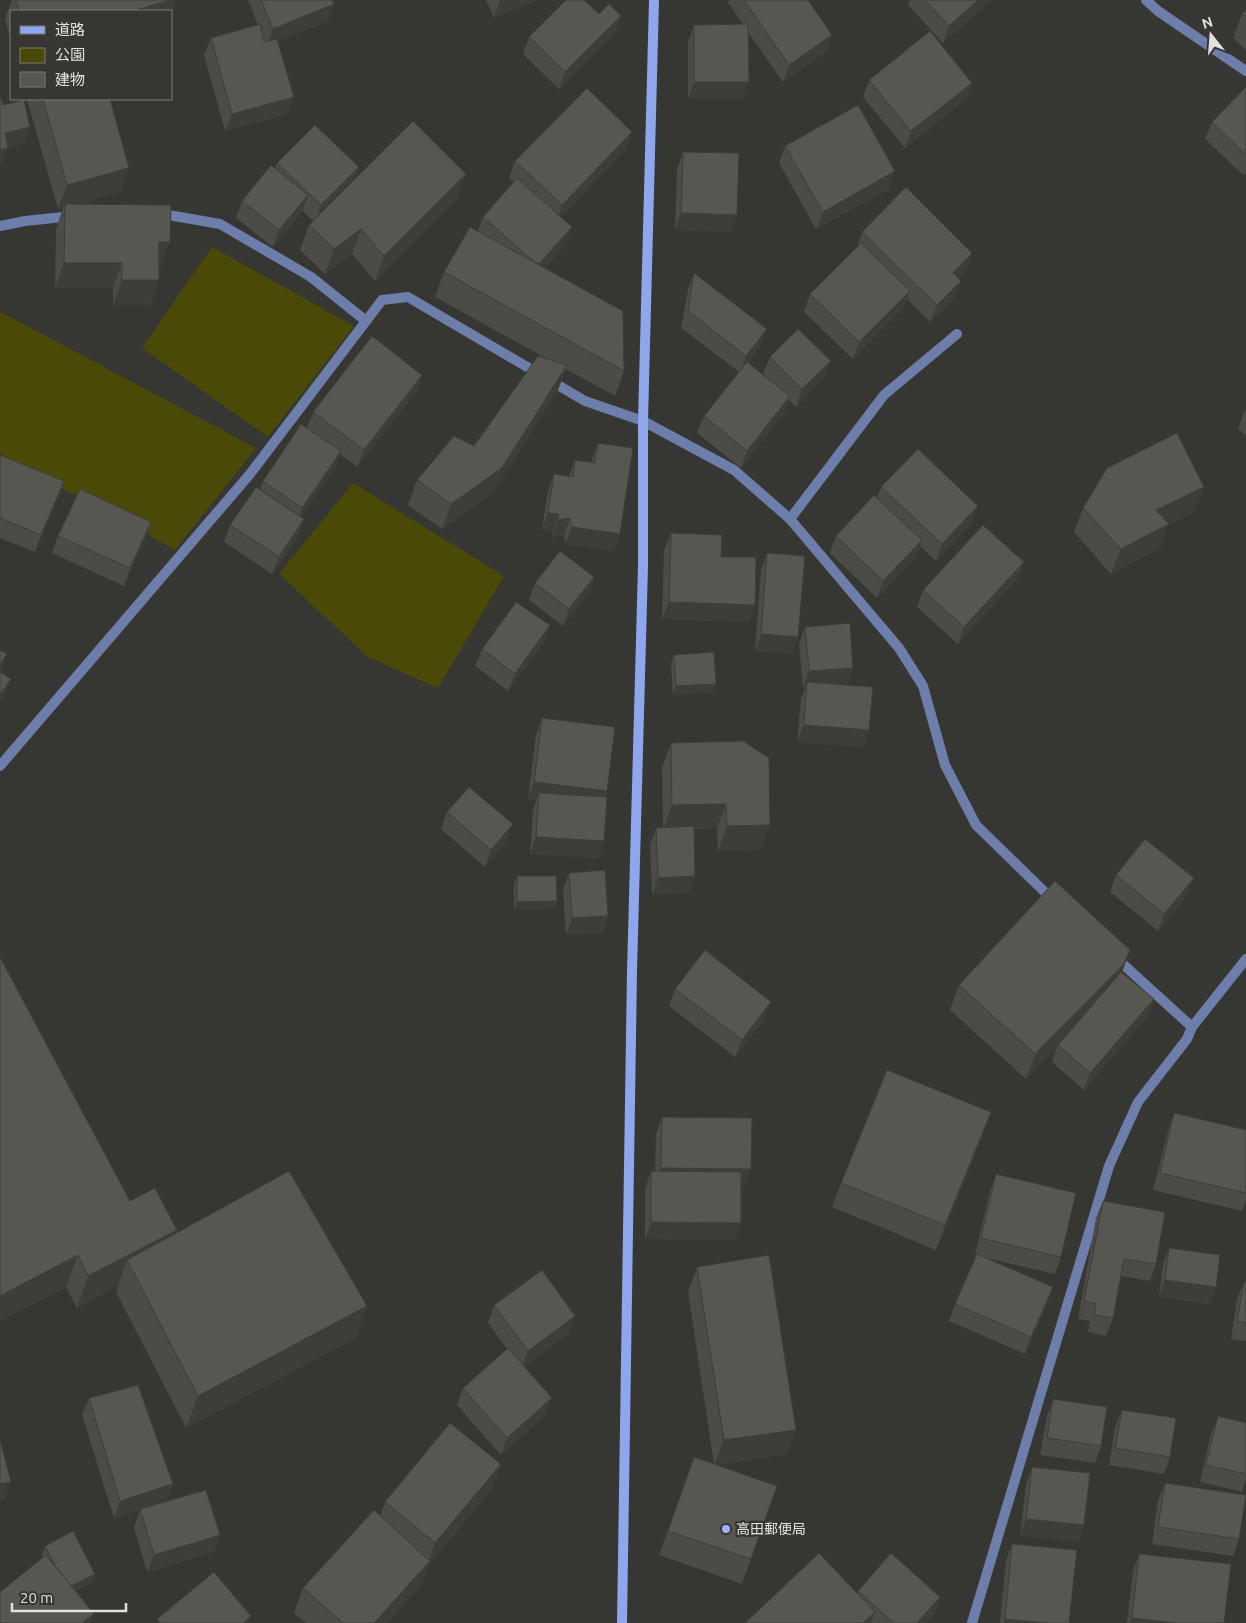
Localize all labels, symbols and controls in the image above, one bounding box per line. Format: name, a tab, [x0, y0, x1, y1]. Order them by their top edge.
legend	[10, 10, 172, 100]
north arrow	[1186, 10, 1236, 60]
text: N	[1200, 13, 1215, 32]
text: 道路	[55, 21, 85, 38]
text: 公園	[55, 46, 85, 63]
text: 建物	[55, 71, 85, 88]
place label: 高田郵便局	[736, 1521, 806, 1537]
marker: 高田郵便局	[720, 1523, 732, 1535]
scale bar	[12, 1580, 126, 1612]
text: 20 m	[20, 1589, 53, 1606]

